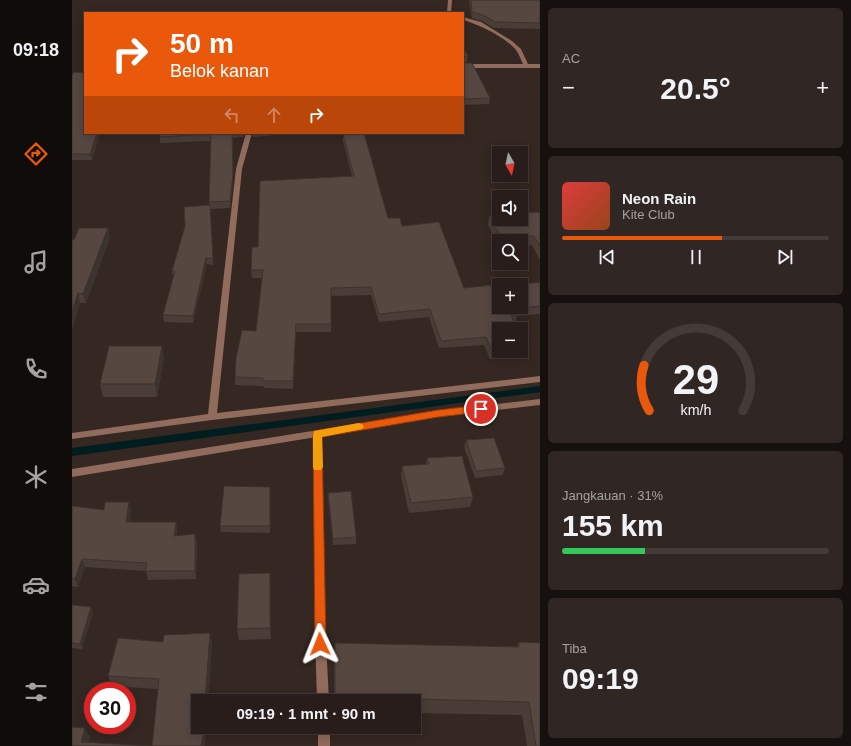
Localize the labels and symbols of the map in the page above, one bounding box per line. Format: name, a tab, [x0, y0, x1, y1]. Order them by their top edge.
north arrow	[492, 146, 528, 182]
pin	[464, 392, 498, 426]
position arrow	[299, 623, 341, 665]
speed limit sign: 30	[84, 682, 136, 734]

